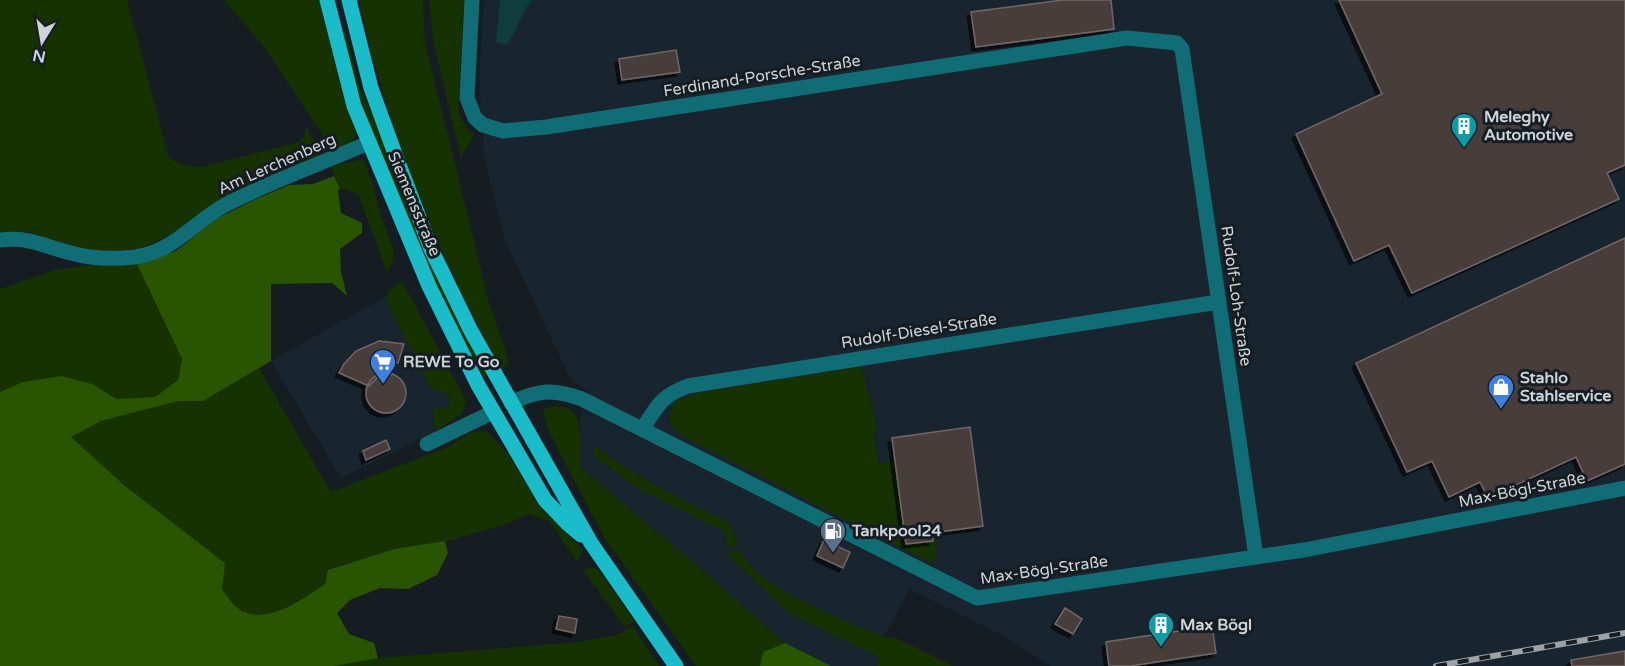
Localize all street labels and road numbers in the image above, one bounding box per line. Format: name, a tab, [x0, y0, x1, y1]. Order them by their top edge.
street label: Ferdinand-Porsche-Straße	[662, 51, 862, 101]
street label: Am Lerchenberg	[215, 129, 339, 199]
street label: Siemensstraße	[383, 149, 445, 259]
street label: Rudolf-Loh-Straße	[1216, 225, 1256, 367]
street label: Rudolf-Diesel-Straße	[840, 309, 998, 353]
street label: Max-Bögl-Straße	[1457, 468, 1587, 512]
street label: Max-Bögl-Straße	[979, 551, 1109, 589]

